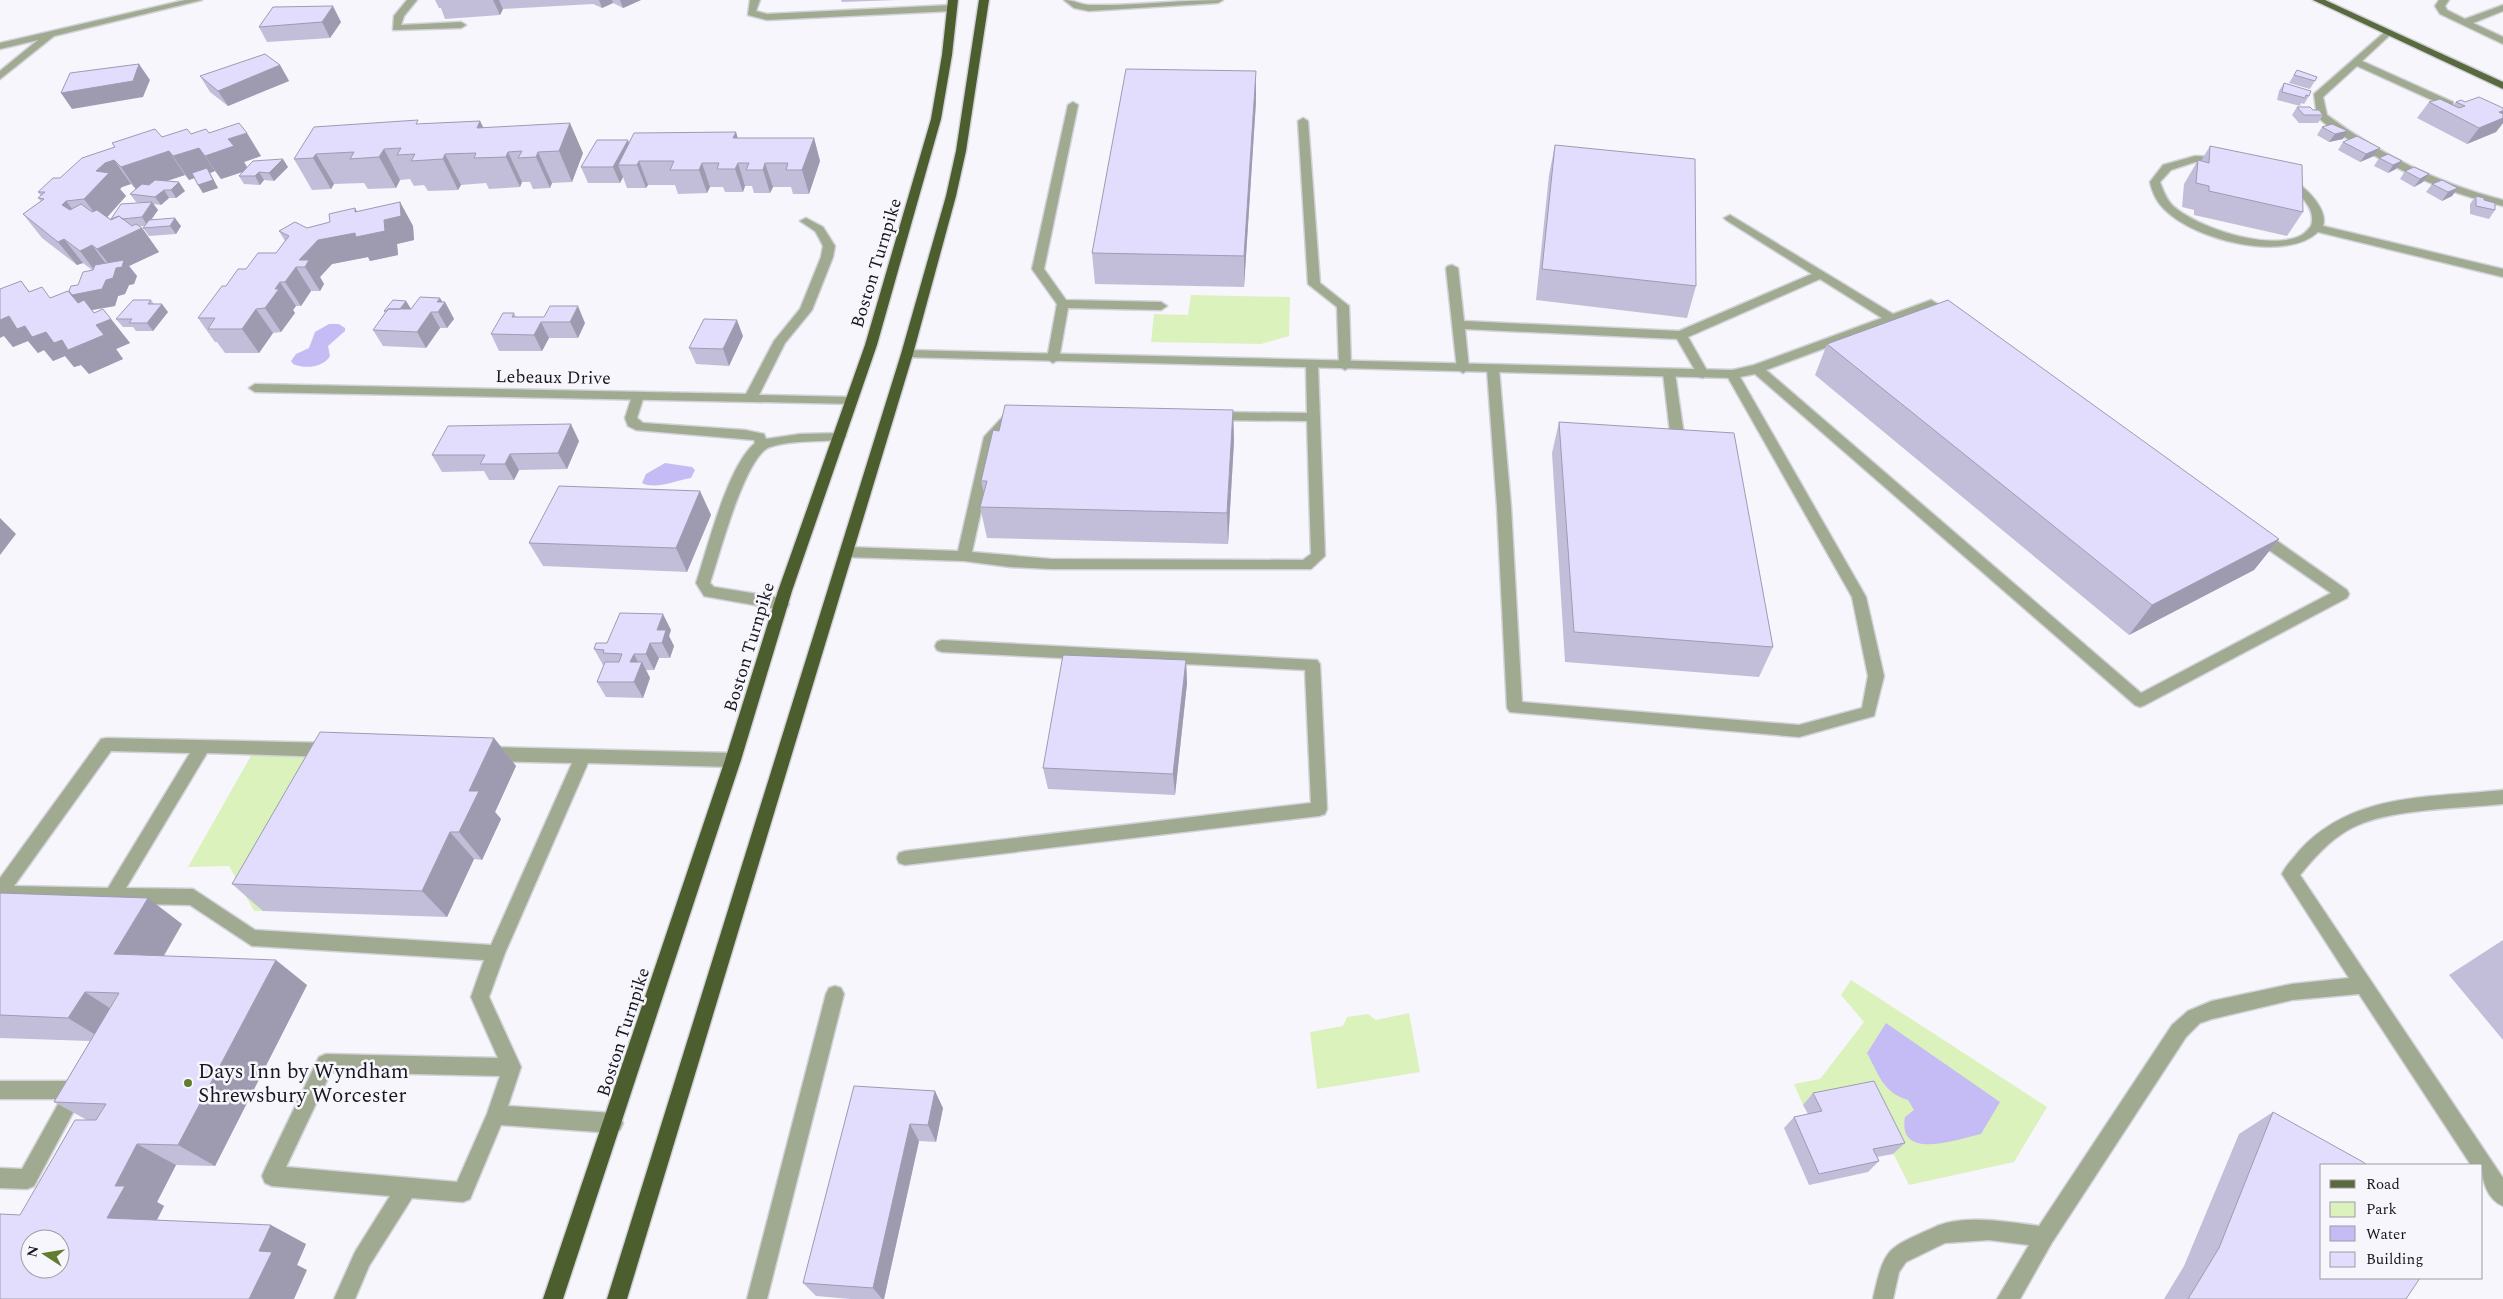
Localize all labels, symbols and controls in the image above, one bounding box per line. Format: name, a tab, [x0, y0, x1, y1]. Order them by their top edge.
street label: Boston Turnpike	[844, 195, 909, 331]
street label: Lebeaux Drive	[495, 363, 611, 392]
street label: Boston Turnpike	[717, 579, 782, 715]
street label: Boston Turnpike	[590, 964, 657, 1100]
place label: Days Inn by Wyndham Shrewsbury Worcester	[198, 1056, 409, 1112]
marker: Days Inn by Wyndham Shrewsbury Worcester	[182, 1077, 194, 1089]
legend	[2320, 1164, 2483, 1279]
text: Road	[2366, 1173, 2400, 1196]
text: Park	[2366, 1198, 2397, 1221]
text: Water	[2366, 1223, 2406, 1246]
north arrow	[20, 1229, 70, 1279]
text: N	[21, 1244, 44, 1259]
text: Building	[2366, 1248, 2423, 1271]

